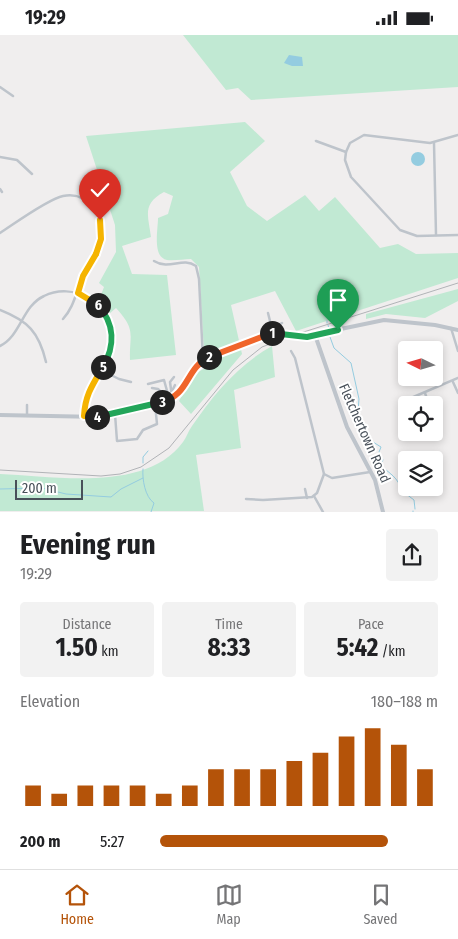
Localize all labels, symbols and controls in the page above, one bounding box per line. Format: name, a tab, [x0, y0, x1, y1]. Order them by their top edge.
text: 19:29	[25, 6, 66, 29]
pin	[79, 169, 121, 220]
icon: check	[86, 176, 114, 204]
pin	[317, 279, 359, 330]
icon: arrive	[324, 286, 352, 314]
pin: 6	[86, 293, 110, 317]
text: 6	[95, 297, 102, 314]
pin: 1	[260, 321, 284, 345]
text: 1	[270, 325, 275, 342]
north arrow	[398, 341, 442, 386]
map controls	[398, 341, 443, 496]
pin: 2	[196, 345, 222, 369]
text: 2	[206, 349, 213, 366]
pin: 5	[90, 355, 116, 379]
text: 5	[100, 359, 107, 376]
street label: Fletchertown Road	[335, 381, 394, 485]
pin: 3	[150, 389, 174, 415]
text: 3	[159, 394, 166, 411]
button: locate	[398, 396, 443, 441]
pin: 4	[84, 405, 110, 429]
text: 4	[94, 409, 101, 426]
button: layers	[398, 451, 443, 496]
scale bar	[15, 477, 82, 500]
text: 200 m	[22, 480, 57, 497]
text: Evening run	[20, 528, 156, 561]
button: share	[386, 529, 438, 581]
text: 19:29	[20, 564, 52, 583]
text: Distance	[63, 616, 112, 633]
text: Time	[215, 616, 243, 633]
text: Pace	[358, 616, 384, 633]
text: 1.50	[55, 633, 98, 663]
text: 8:33	[208, 633, 250, 663]
text: 5:42	[336, 633, 378, 663]
text: km	[98, 643, 119, 660]
text: /km	[378, 643, 406, 660]
text: Elevation	[20, 692, 80, 711]
text: 180–188 m	[371, 692, 438, 711]
text: 200 m	[20, 832, 60, 851]
text: 5:27	[100, 832, 124, 851]
tab: Home	[60, 881, 94, 928]
tab: Map	[215, 881, 243, 928]
tab: Saved	[363, 881, 398, 928]

